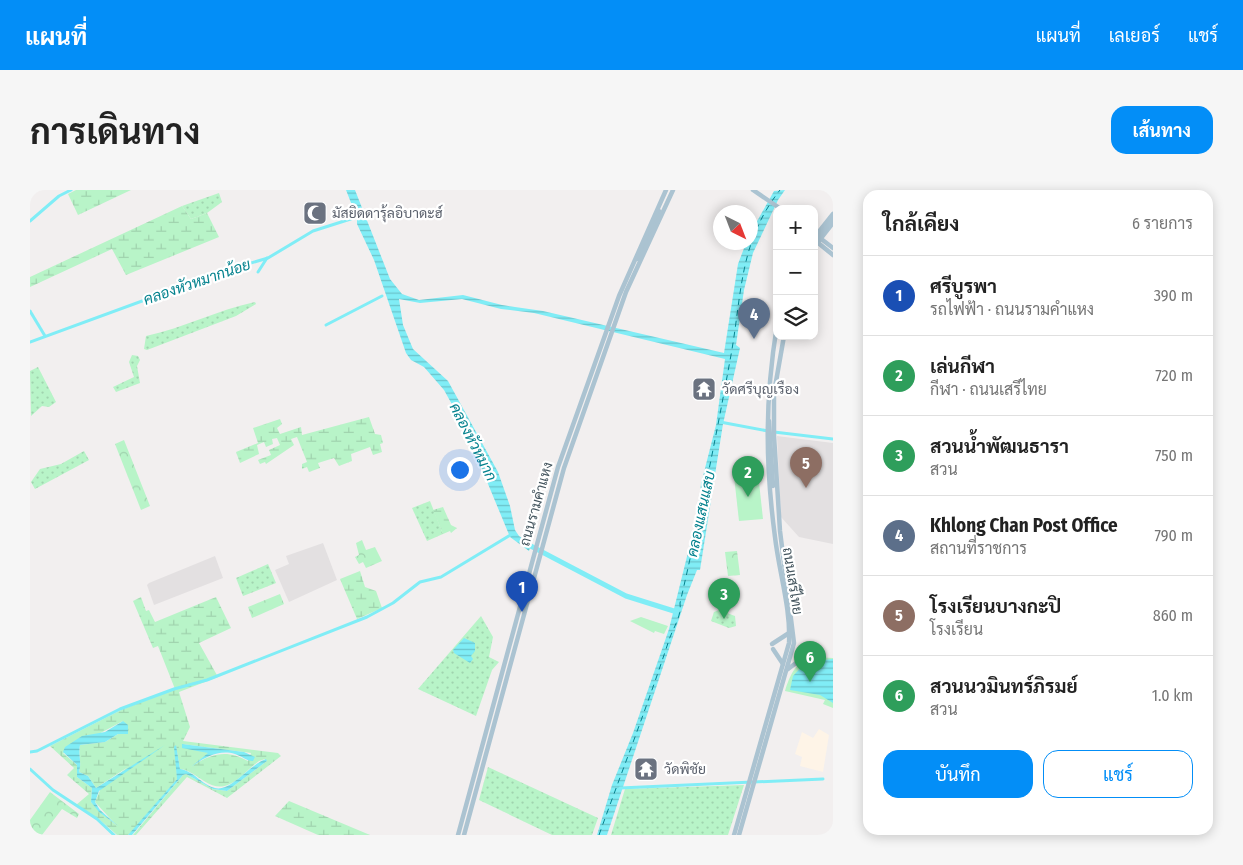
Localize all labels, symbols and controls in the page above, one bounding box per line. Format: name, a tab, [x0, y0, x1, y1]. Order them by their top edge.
text: แผนที่	[25, 23, 87, 51]
text: แผนที่	[1036, 25, 1081, 47]
text: เลเยอร์	[1109, 25, 1160, 47]
text: แชร์	[1188, 25, 1218, 47]
button: เส้นทาง	[1111, 106, 1213, 154]
text: การเดินทาง	[30, 111, 200, 153]
mosque icon: มัสยิดดารุ้ลอิบาดะฮ์	[302, 200, 328, 226]
place label: มัสยิดดารุ้ลอิบาดะฮ์	[332, 204, 443, 223]
north arrow	[713, 205, 758, 250]
map controls	[773, 205, 818, 340]
button: +	[773, 205, 818, 250]
text: ใกล้เคียง	[883, 211, 959, 237]
text: 6 รายการ	[1132, 214, 1193, 233]
button: −	[773, 250, 818, 295]
water label: คลองหัวหมากน้อย	[141, 254, 253, 309]
text: ศรีบูรพา	[930, 275, 997, 298]
text: 1	[896, 286, 902, 305]
text: 390 m	[1154, 286, 1193, 305]
button: layers	[773, 295, 818, 340]
pin: 4	[738, 298, 770, 339]
text: รถไฟฟ้า · ถนนรามคำแหง	[930, 300, 1094, 319]
text: เล่นกีฬา	[930, 355, 995, 378]
text: 2	[895, 366, 903, 385]
text: 720 m	[1155, 366, 1193, 385]
temple icon: วัดศรีบุญเรือง	[691, 376, 717, 402]
place label: วัดศรีบุญเรือง	[722, 380, 799, 399]
text: กีฬา · ถนนเสรีไทย	[930, 380, 1047, 399]
water label: คลองหัวหมาก	[446, 400, 500, 484]
text: สวนน้ำพัฒนธารา	[930, 435, 1069, 458]
text: 3	[895, 446, 903, 465]
text: 750 m	[1155, 446, 1193, 465]
pin: 5	[790, 447, 822, 488]
pin: 2	[732, 456, 764, 497]
your location	[447, 457, 473, 483]
street label: ถนนรามคำแหง	[516, 460, 557, 548]
text: สวน	[930, 460, 958, 479]
water label: คลองแสนแสบ	[683, 469, 719, 559]
text: Khlong Chan Post Office	[930, 514, 1118, 537]
text: 4	[895, 526, 903, 545]
text: 790 m	[1155, 526, 1193, 545]
text: สถานที่ราชการ	[930, 539, 1027, 558]
street label: ถนนเสรีไทย	[779, 546, 807, 616]
pin: 1	[506, 571, 538, 612]
pin: 3	[708, 578, 740, 619]
text: โรงเรียนบางกะปิ	[930, 595, 1061, 618]
text: 5	[895, 606, 903, 625]
text: 860 m	[1153, 606, 1193, 625]
text: โรงเรียน	[930, 620, 983, 639]
pin: 6	[794, 641, 826, 682]
text: สวนนวมินทร์ภิรมย์	[930, 675, 1078, 698]
text: 6	[895, 686, 903, 705]
text: 1.0 km	[1152, 686, 1193, 705]
text: สวน	[930, 700, 958, 719]
button: บันทึก	[883, 750, 1033, 798]
button: แชร์	[1043, 750, 1193, 798]
temple icon: วัดพิชัย	[633, 756, 659, 782]
place label: วัดพิชัย	[664, 761, 706, 778]

